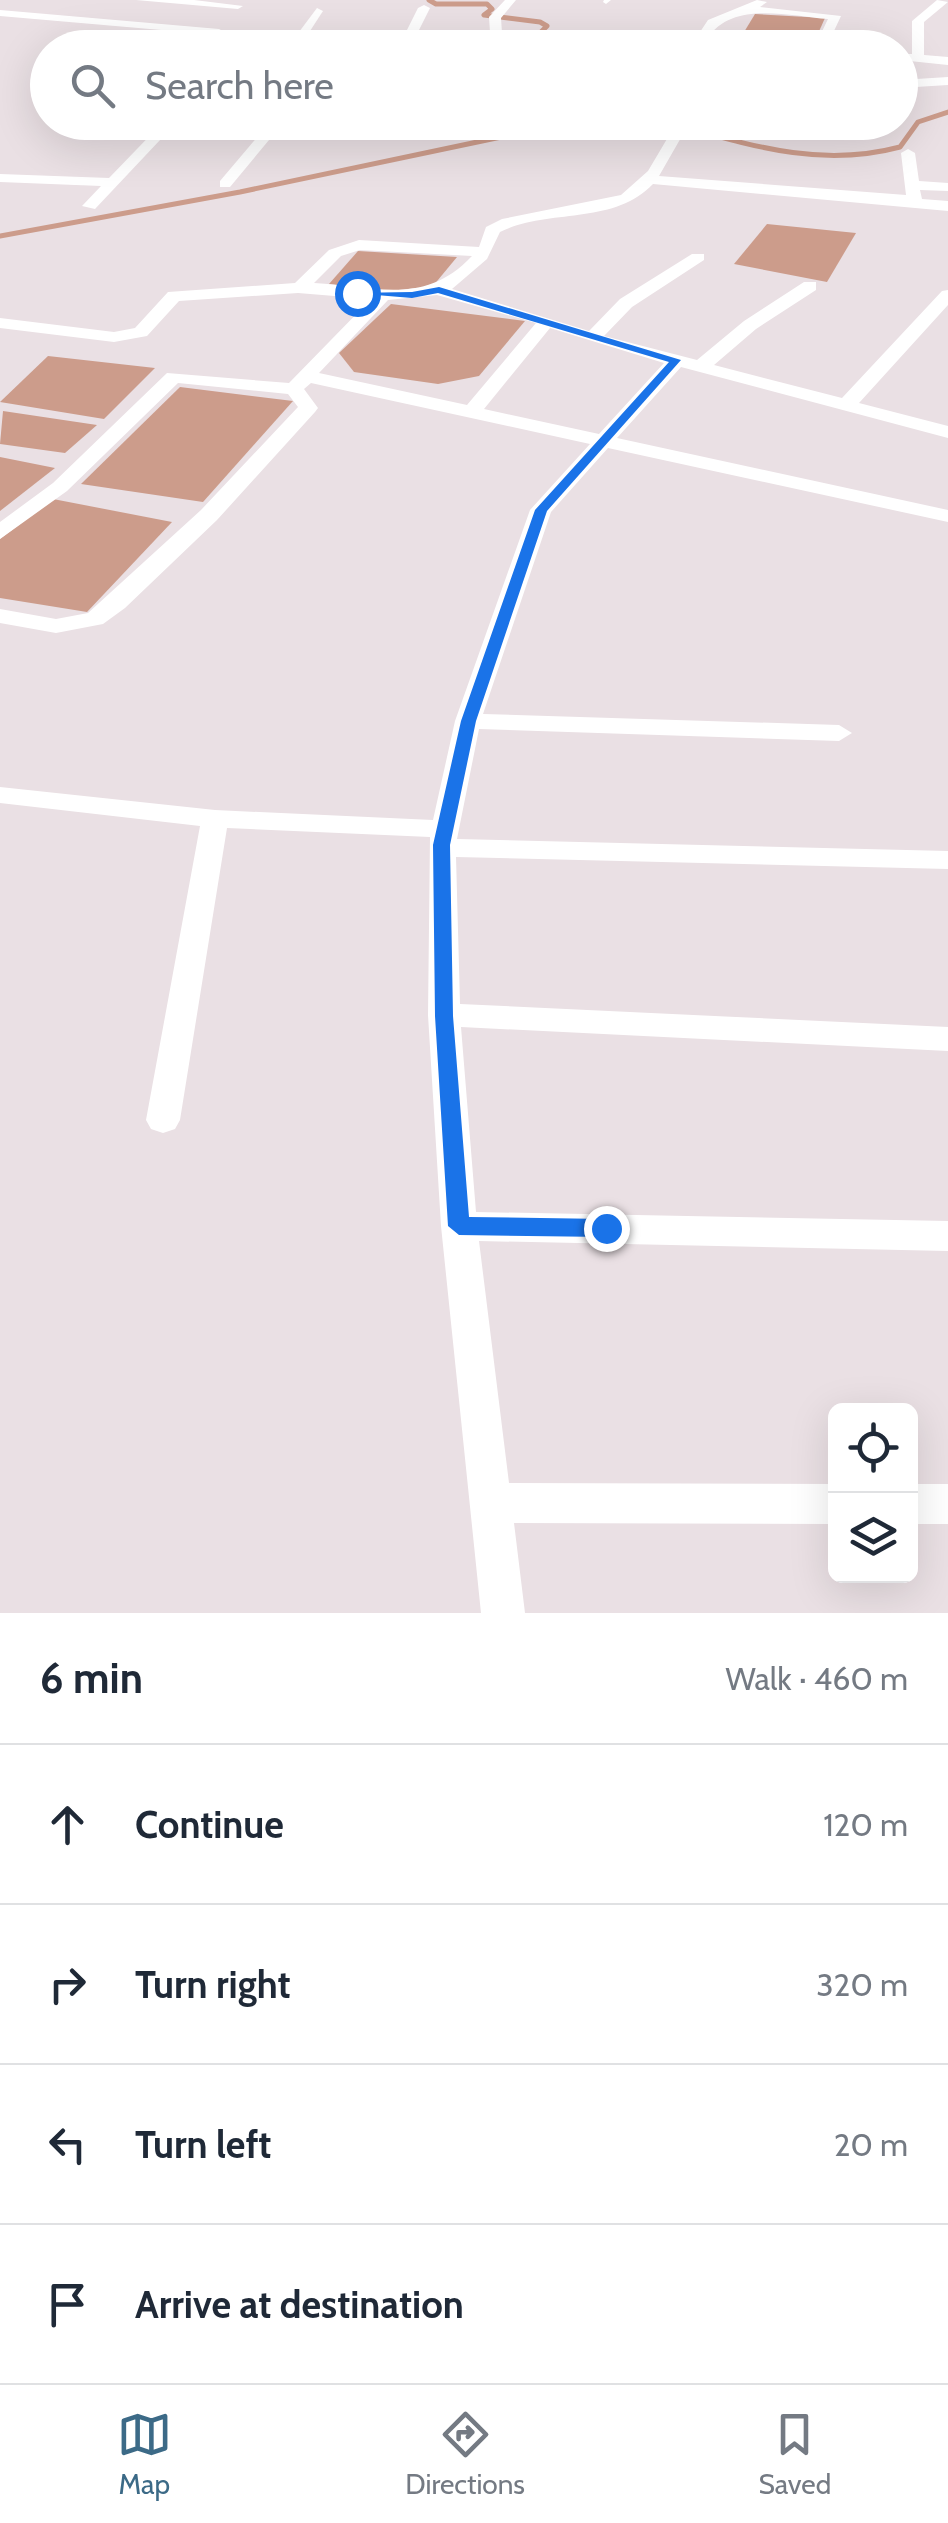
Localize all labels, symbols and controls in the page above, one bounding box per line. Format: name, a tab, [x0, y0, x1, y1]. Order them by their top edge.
search box	[30, 30, 918, 140]
icon: search	[65, 58, 120, 113]
text: Search here	[145, 62, 334, 109]
route start	[335, 271, 381, 317]
route end	[584, 1206, 630, 1252]
map controls	[828, 1403, 918, 1583]
button: locate	[828, 1403, 918, 1493]
button: layers	[828, 1493, 918, 1583]
text: 6 min	[40, 1652, 143, 1704]
text: Walk · 460 m	[725, 1659, 908, 1698]
icon: ahead	[40, 1797, 95, 1852]
text: Continue	[135, 1801, 284, 1848]
text: 120 m	[823, 1805, 908, 1844]
icon: right	[40, 1957, 95, 2012]
text: Turn right	[135, 1961, 291, 2008]
text: 320 m	[816, 1965, 908, 2004]
icon: left	[40, 2117, 95, 2172]
text: Turn left	[135, 2121, 271, 2168]
text: 20 m	[834, 2125, 908, 2164]
icon: arrive	[40, 2277, 95, 2332]
text: Arrive at destination	[135, 2281, 464, 2328]
tab: Map	[117, 2407, 172, 2501]
tab: Directions	[405, 2407, 525, 2501]
tab: Saved	[759, 2407, 831, 2501]

